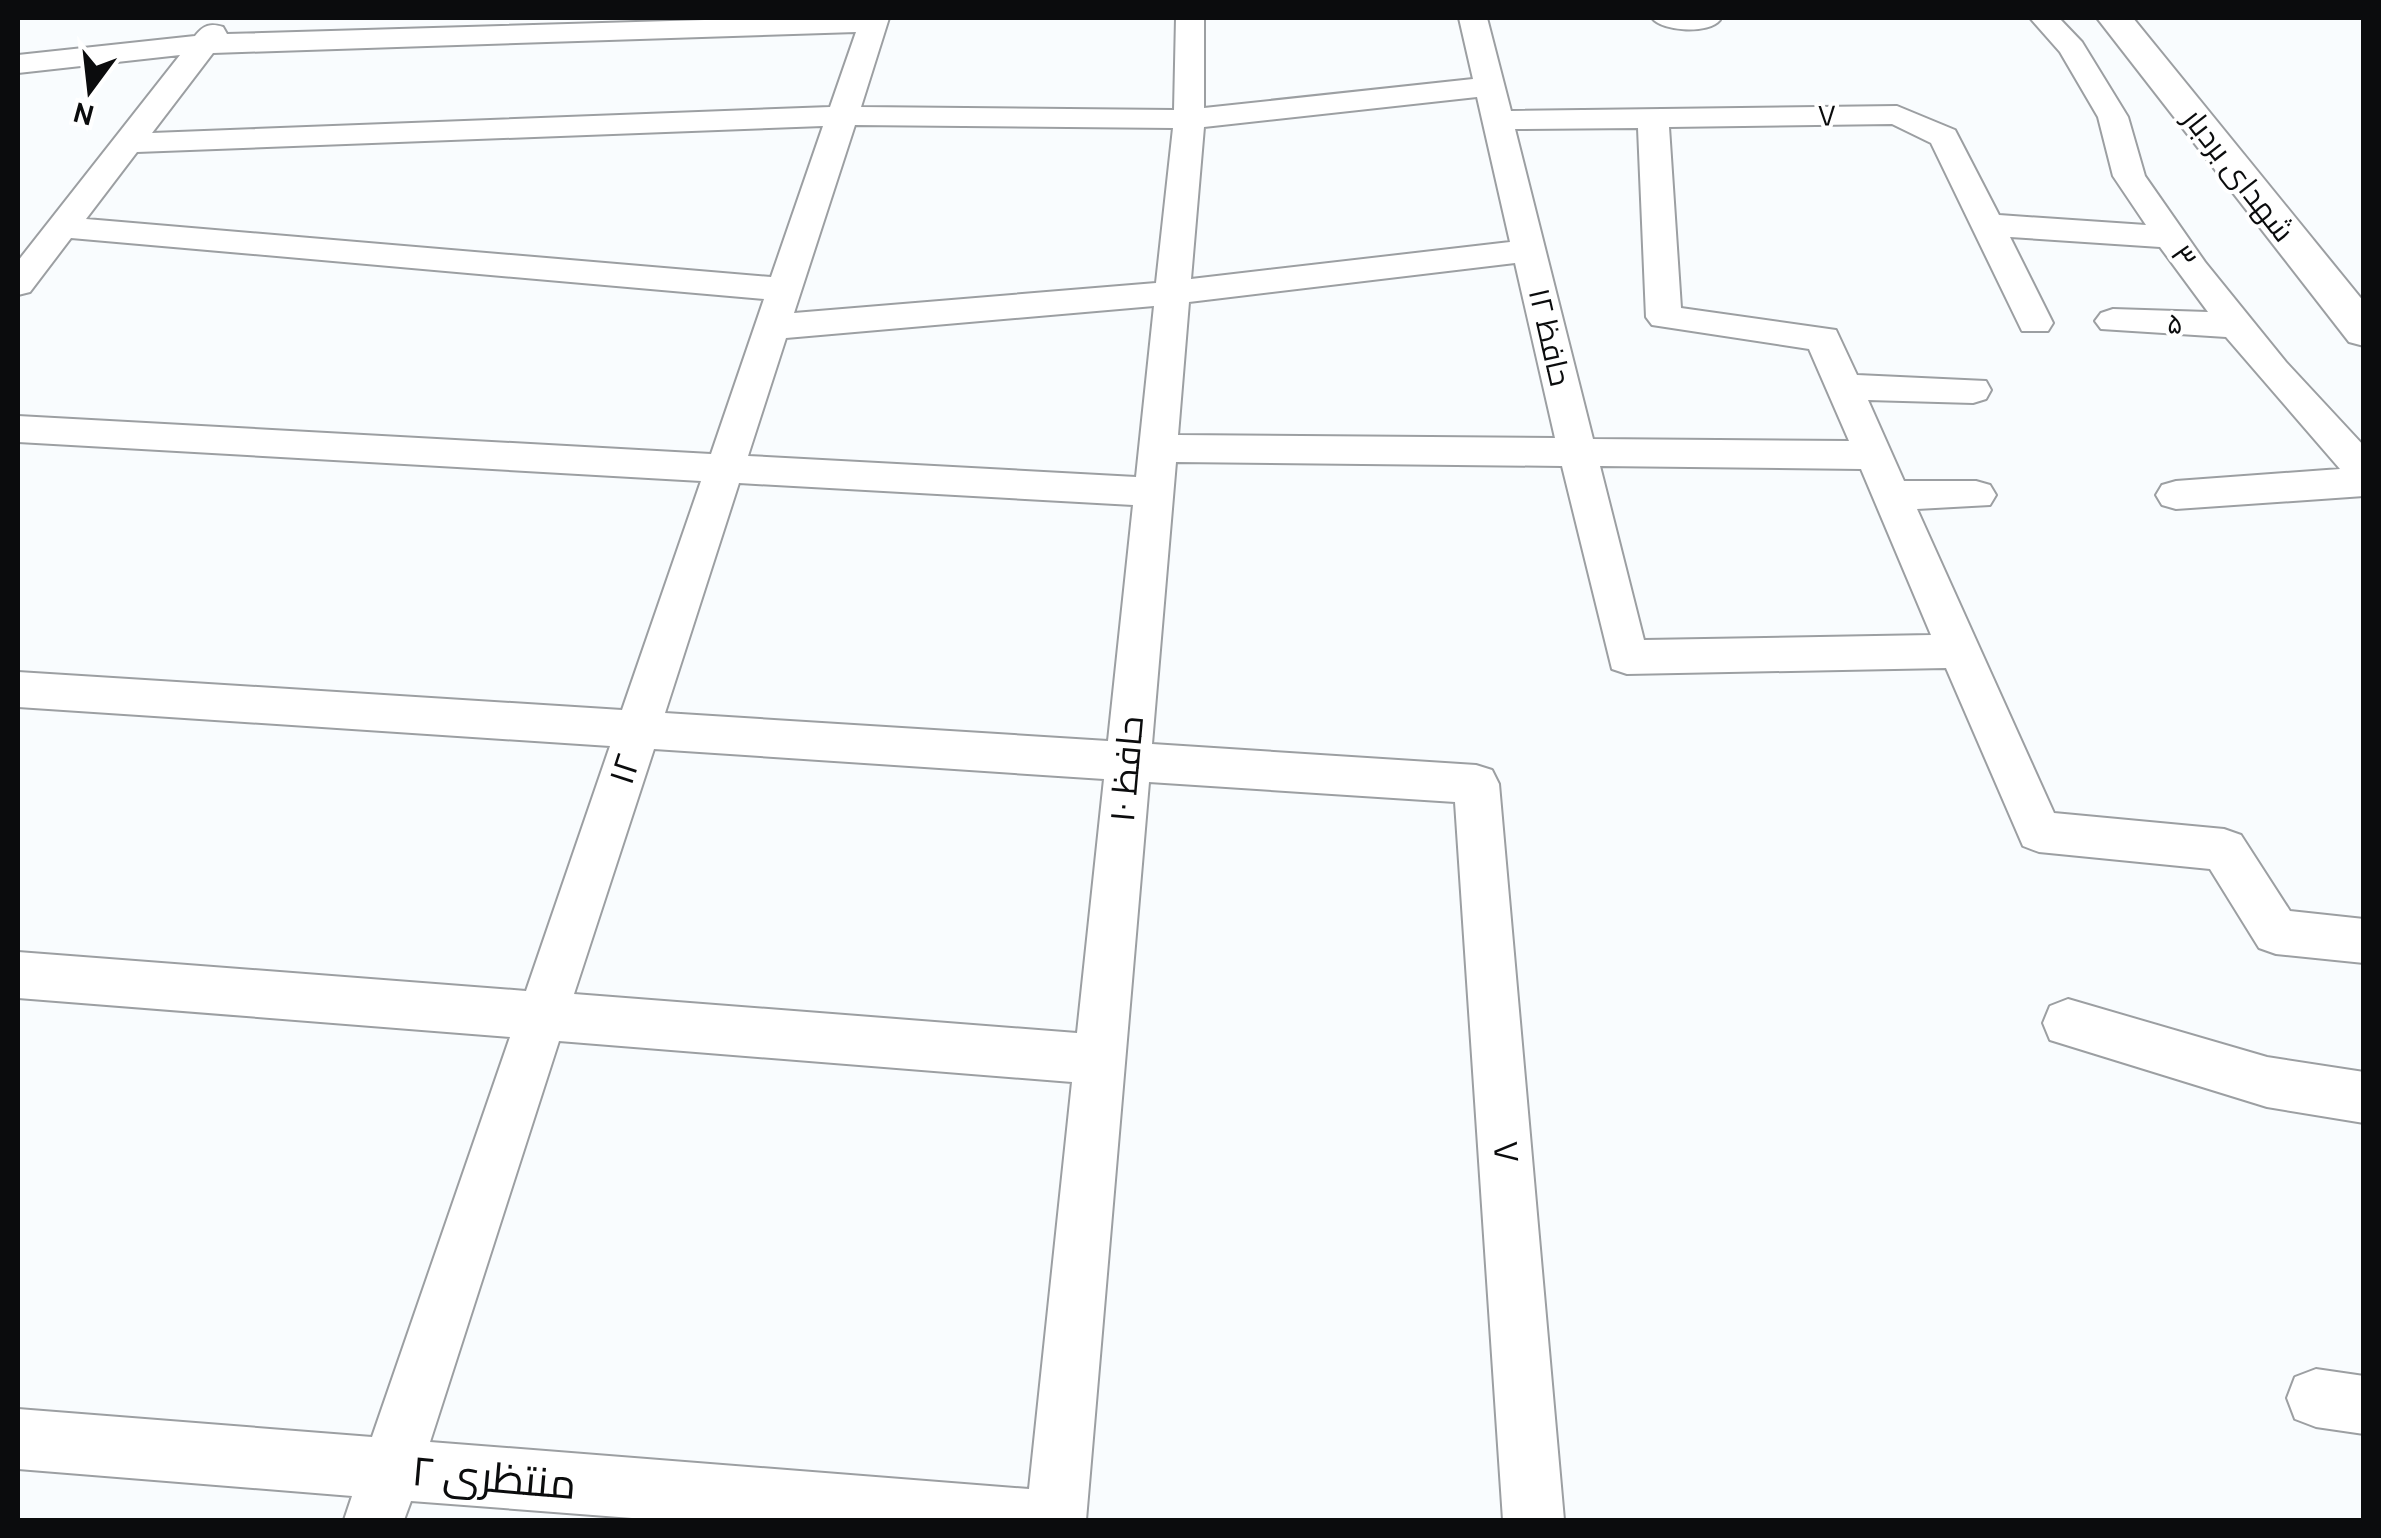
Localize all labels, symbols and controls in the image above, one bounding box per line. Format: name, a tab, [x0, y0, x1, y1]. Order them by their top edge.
north arrow	[40, 40, 140, 140]
text: N	[70, 95, 97, 133]
street label: ۷	[1817, 96, 1837, 134]
street label: شهدای بردبار	[2174, 100, 2302, 249]
street label: ۳	[2163, 237, 2205, 275]
street label: حافظ ۱۲	[1521, 284, 1579, 390]
street label: ۵	[2166, 304, 2184, 342]
street label: حافظ ۱۰	[1100, 714, 1152, 824]
street label: ۱۲	[599, 748, 649, 790]
street label: ۸	[1483, 1140, 1527, 1164]
street label: منتظری ۲	[410, 1444, 578, 1510]

